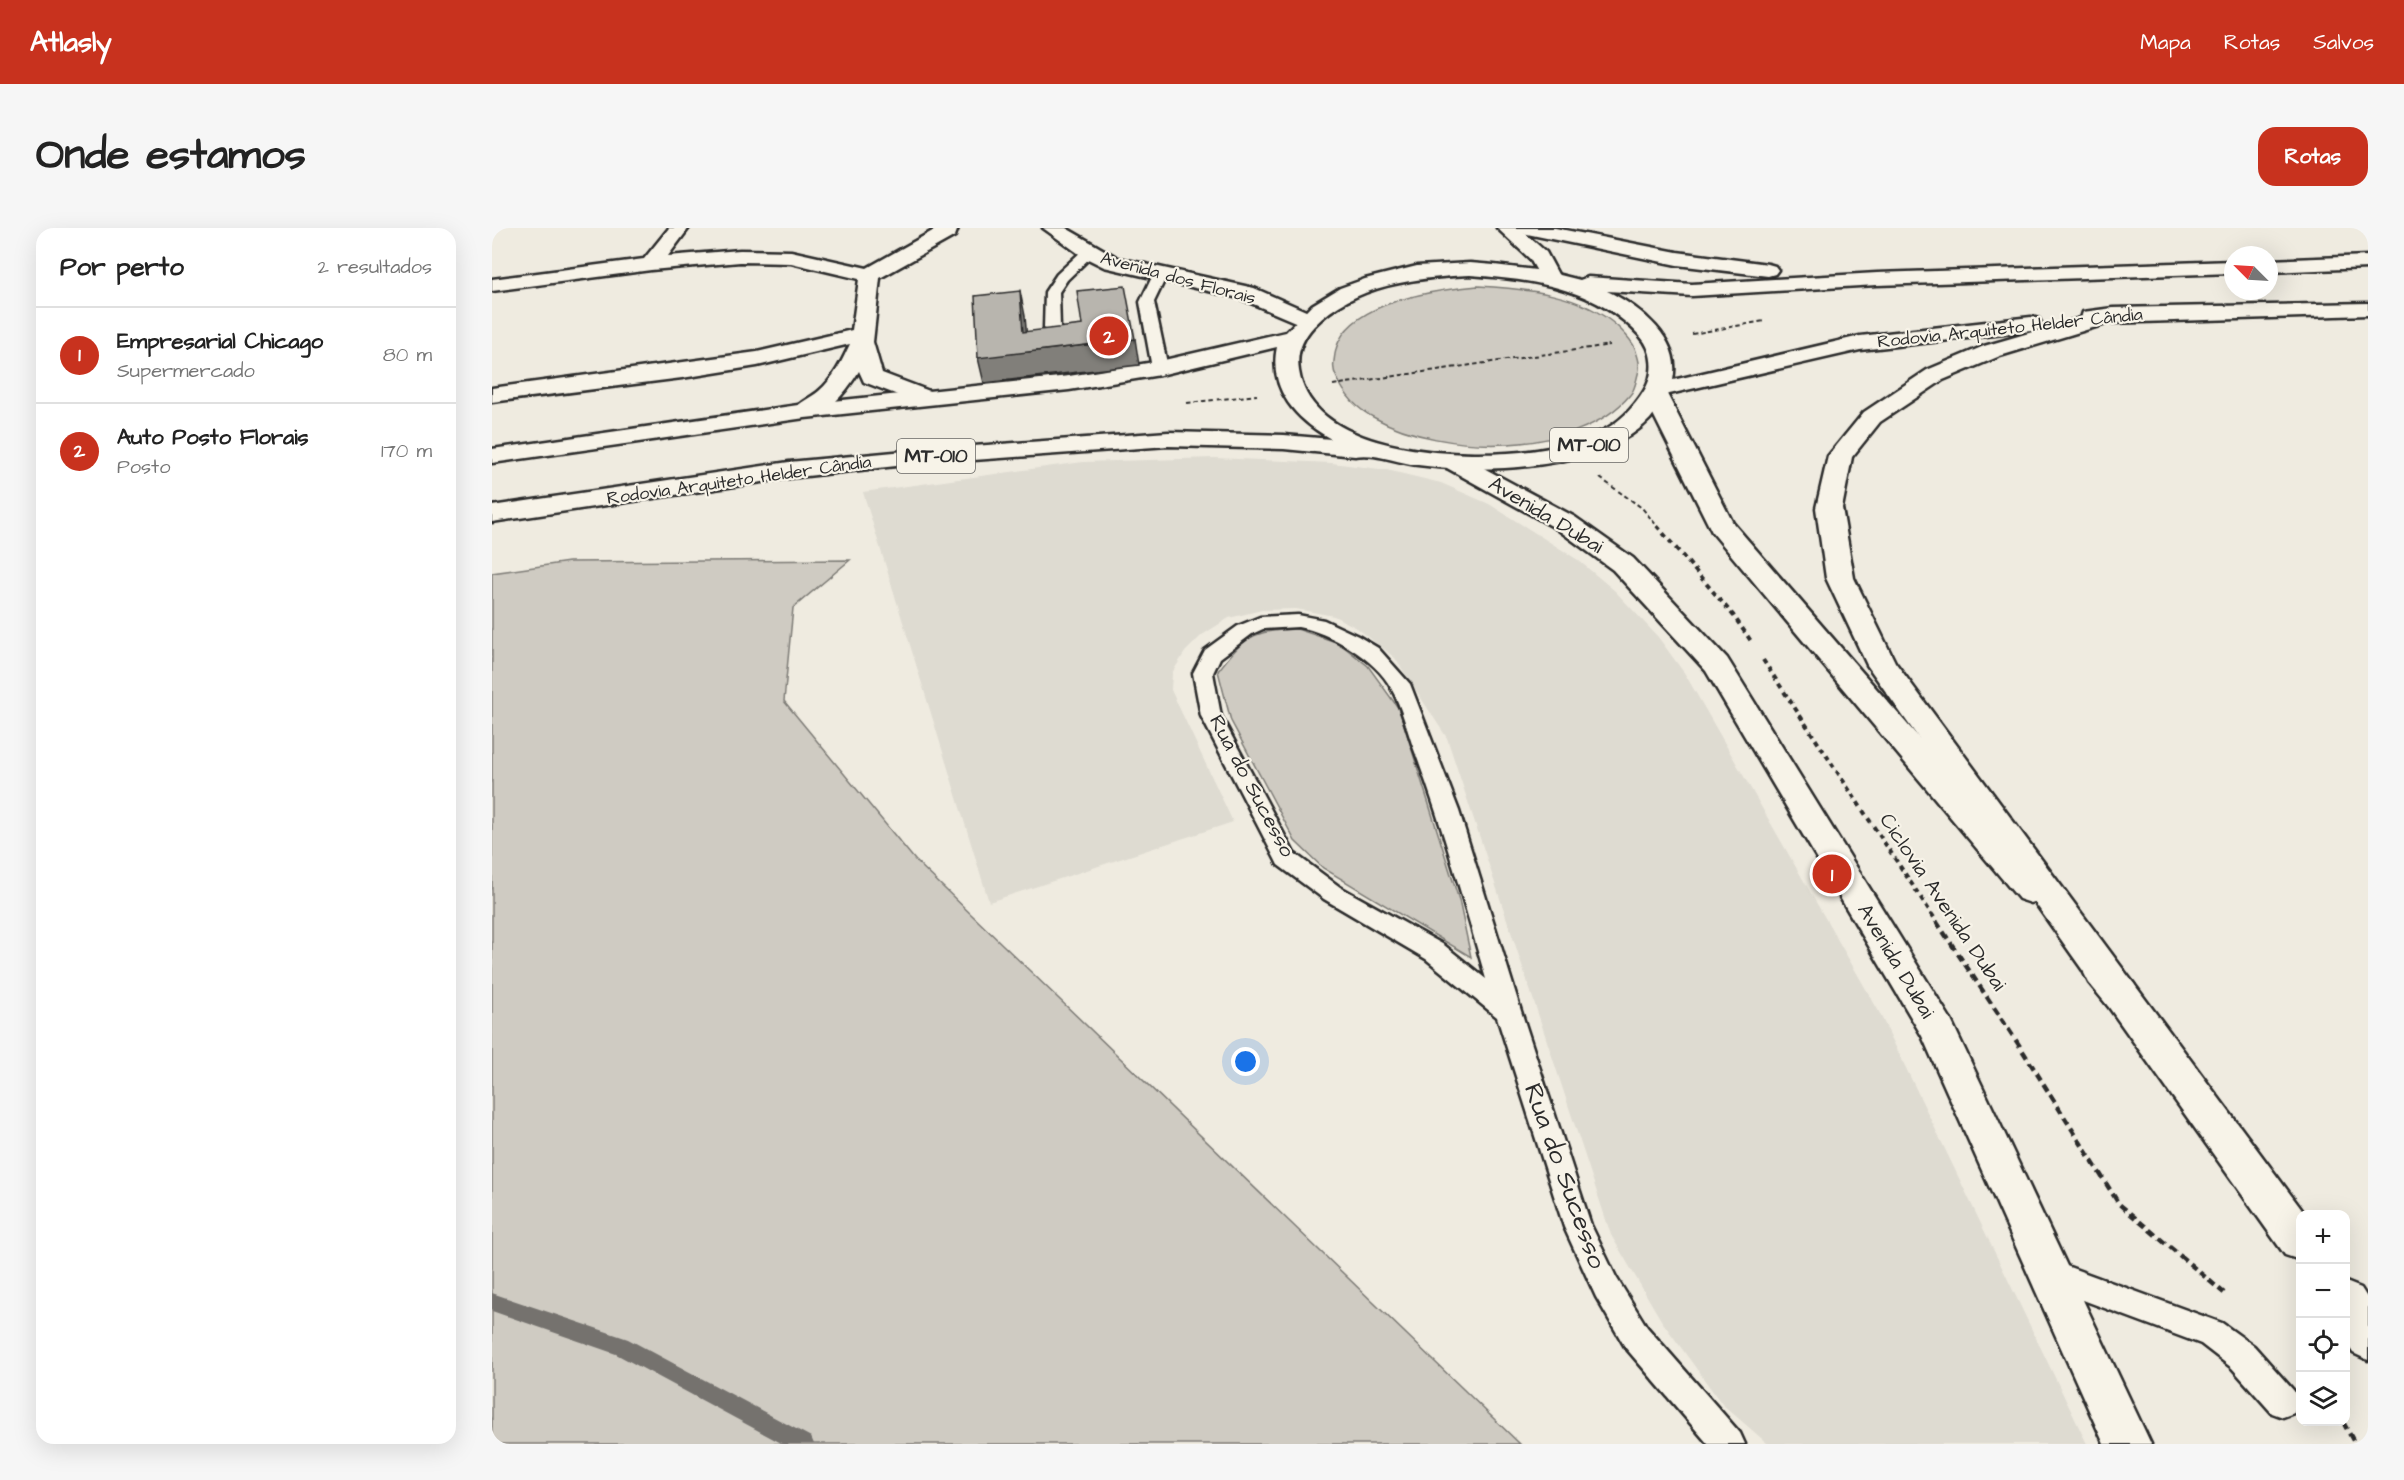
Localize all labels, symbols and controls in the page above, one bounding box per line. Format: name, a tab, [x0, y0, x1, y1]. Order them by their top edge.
text: Atlasly	[30, 23, 112, 62]
text: Mapa	[2140, 28, 2191, 57]
text: Rotas	[2224, 28, 2280, 57]
text: Salvos	[2313, 28, 2374, 57]
text: Onde estamos	[36, 127, 306, 185]
button: Rotas	[2258, 127, 2368, 186]
street label: Avenida dos Florais	[1098, 245, 1258, 311]
north arrow	[2224, 246, 2278, 300]
text: Por perto	[60, 249, 184, 285]
text: 2 resultados	[318, 253, 432, 281]
street label: Rodovia Arquiteto Helder Cândia	[1876, 302, 2144, 354]
pin: 2	[1090, 314, 1128, 358]
text: Empresarial Chicago	[117, 326, 323, 357]
text: 1	[78, 341, 81, 369]
text: 80 m	[383, 341, 432, 369]
text: Supermercado	[117, 357, 255, 385]
text: Auto Posto Florais	[117, 422, 309, 453]
road number: MT-010	[1550, 428, 1628, 462]
text: 2	[74, 437, 85, 465]
text: 170 m	[381, 437, 432, 465]
road number: MT-010	[897, 439, 975, 473]
street label: Rodovia Arquiteto Helder Cândia	[605, 449, 873, 511]
text: Posto	[117, 453, 170, 481]
street label: Avenida Dubai	[1483, 469, 1609, 561]
street label: Rua do Sucesso	[1202, 710, 1302, 862]
street label: Ciclovia Avenida Dubai	[1874, 808, 2012, 996]
pin: 1	[1812, 852, 1852, 896]
street label: Avenida Dubai	[1852, 899, 1940, 1023]
your location	[1231, 1047, 1260, 1076]
street label: Rua do Sucesso	[1515, 1078, 1615, 1274]
map controls	[2296, 1210, 2350, 1426]
button: +	[2296, 1210, 2350, 1264]
button: −	[2296, 1264, 2350, 1318]
button: locate	[2296, 1318, 2350, 1372]
button: layers	[2296, 1372, 2350, 1426]

